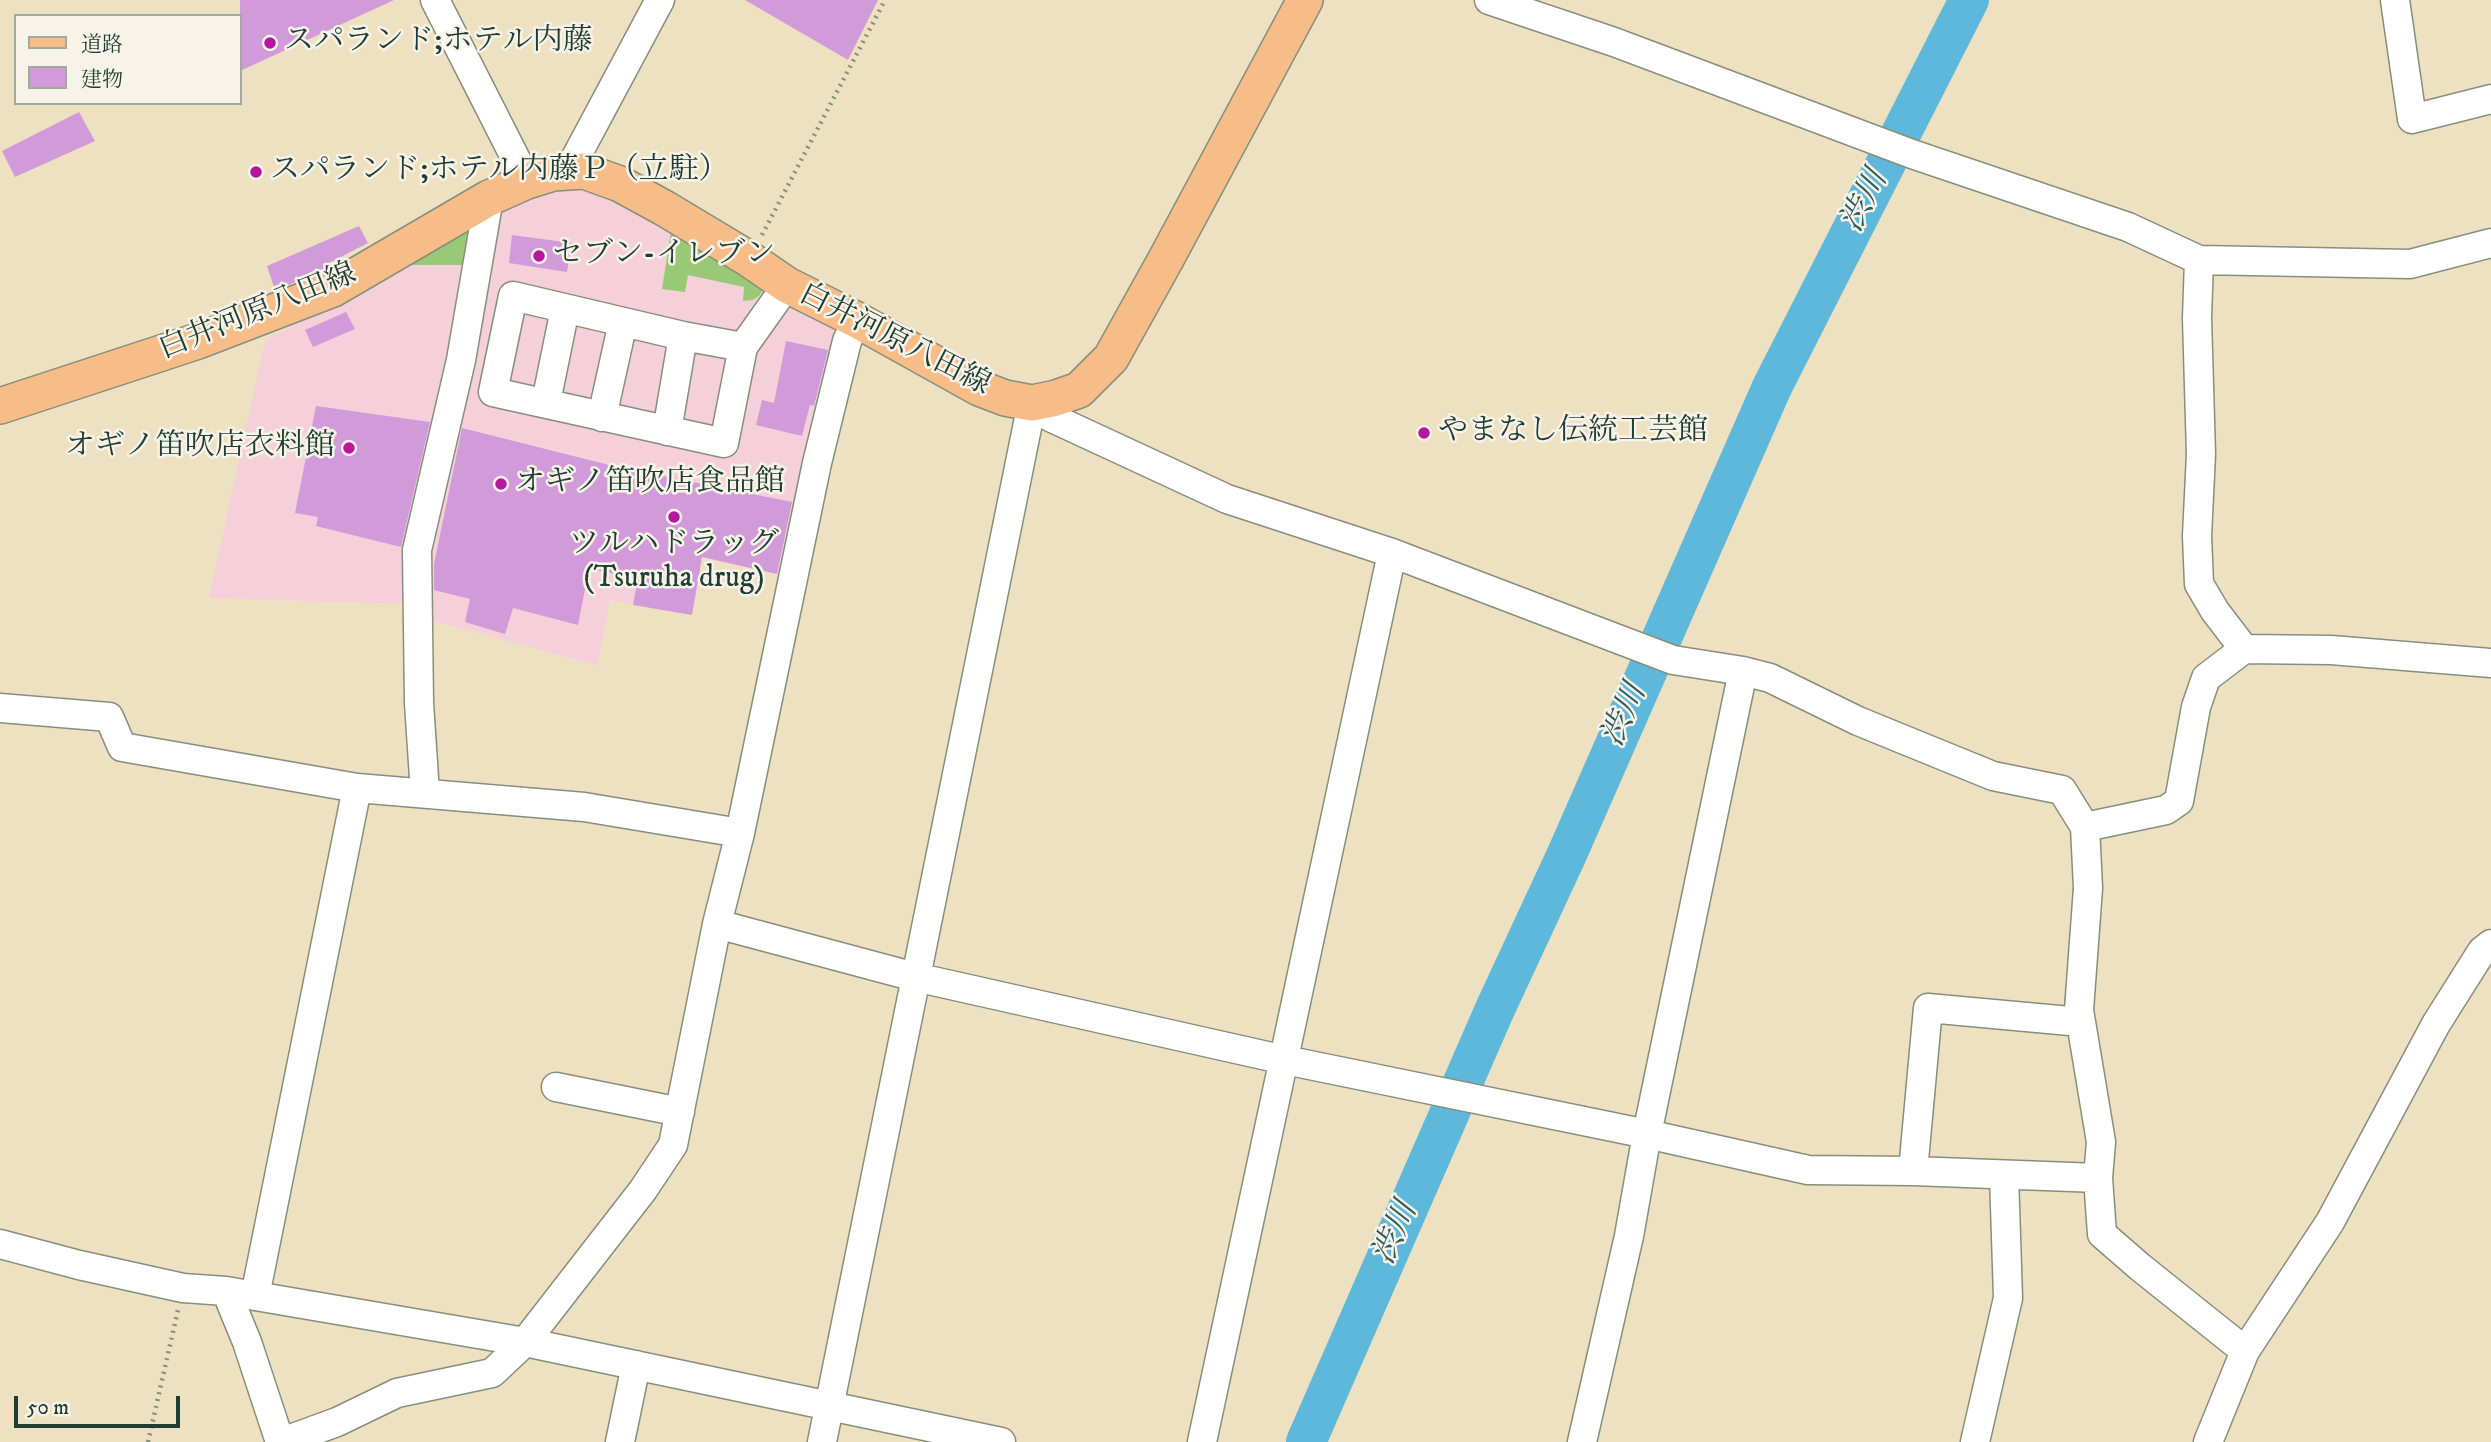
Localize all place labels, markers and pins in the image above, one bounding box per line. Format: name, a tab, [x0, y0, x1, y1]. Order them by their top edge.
place label: スパランド;ホテル内藤	[284, 25, 593, 61]
marker: スパランド;ホテル内藤	[262, 35, 278, 51]
place label: スパランド;ホテル内藤Ｐ（立駐）	[270, 154, 729, 190]
marker: スパランド;ホテル内藤Ｐ（立駐）	[248, 164, 264, 180]
place label: セブン-イレブン	[553, 238, 775, 274]
marker: セブン-イレブン	[531, 248, 547, 264]
place label: やまなし伝統工芸館	[1438, 415, 1708, 451]
marker: やまなし伝統工芸館	[1416, 425, 1432, 441]
place label: オギノ笛吹店衣料館	[65, 430, 335, 466]
marker: オギノ笛吹店衣料館	[341, 440, 357, 456]
place label: オギノ笛吹店食品館	[515, 466, 785, 502]
marker: オギノ笛吹店食品館	[493, 476, 509, 492]
marker: ツルハドラッグ (Tsuruha drug)	[666, 509, 682, 525]
place label: ツルハドラッグ (Tsuruha drug)	[569, 528, 779, 598]

